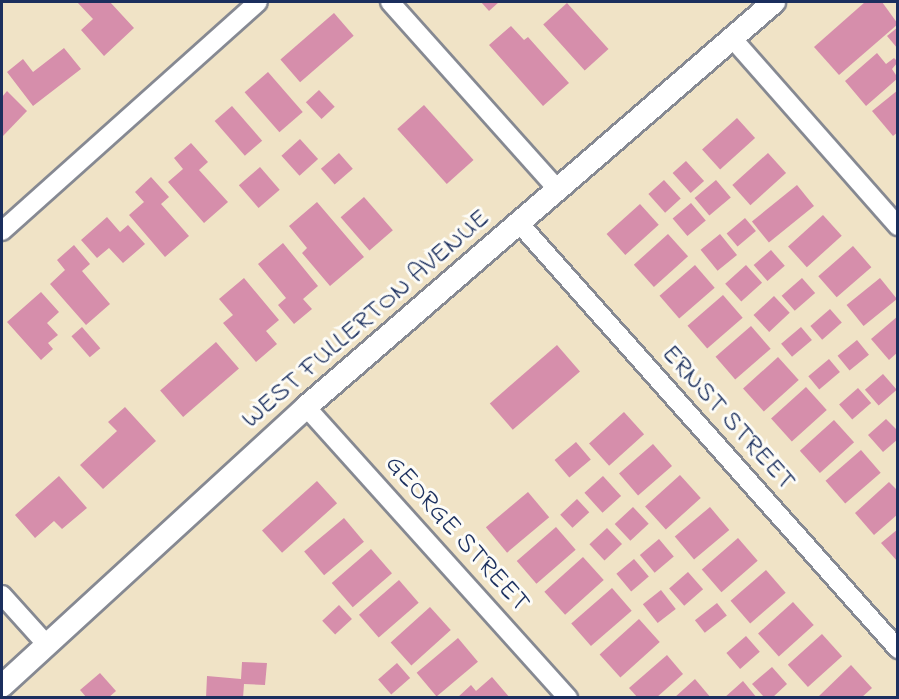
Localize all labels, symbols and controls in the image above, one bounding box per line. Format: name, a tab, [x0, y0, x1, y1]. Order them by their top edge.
street label: WEST FULLERTON AVENUE	[235, 202, 497, 436]
street label: ERNST STREET	[654, 338, 802, 498]
street label: GEORGE STREET	[378, 449, 536, 619]

